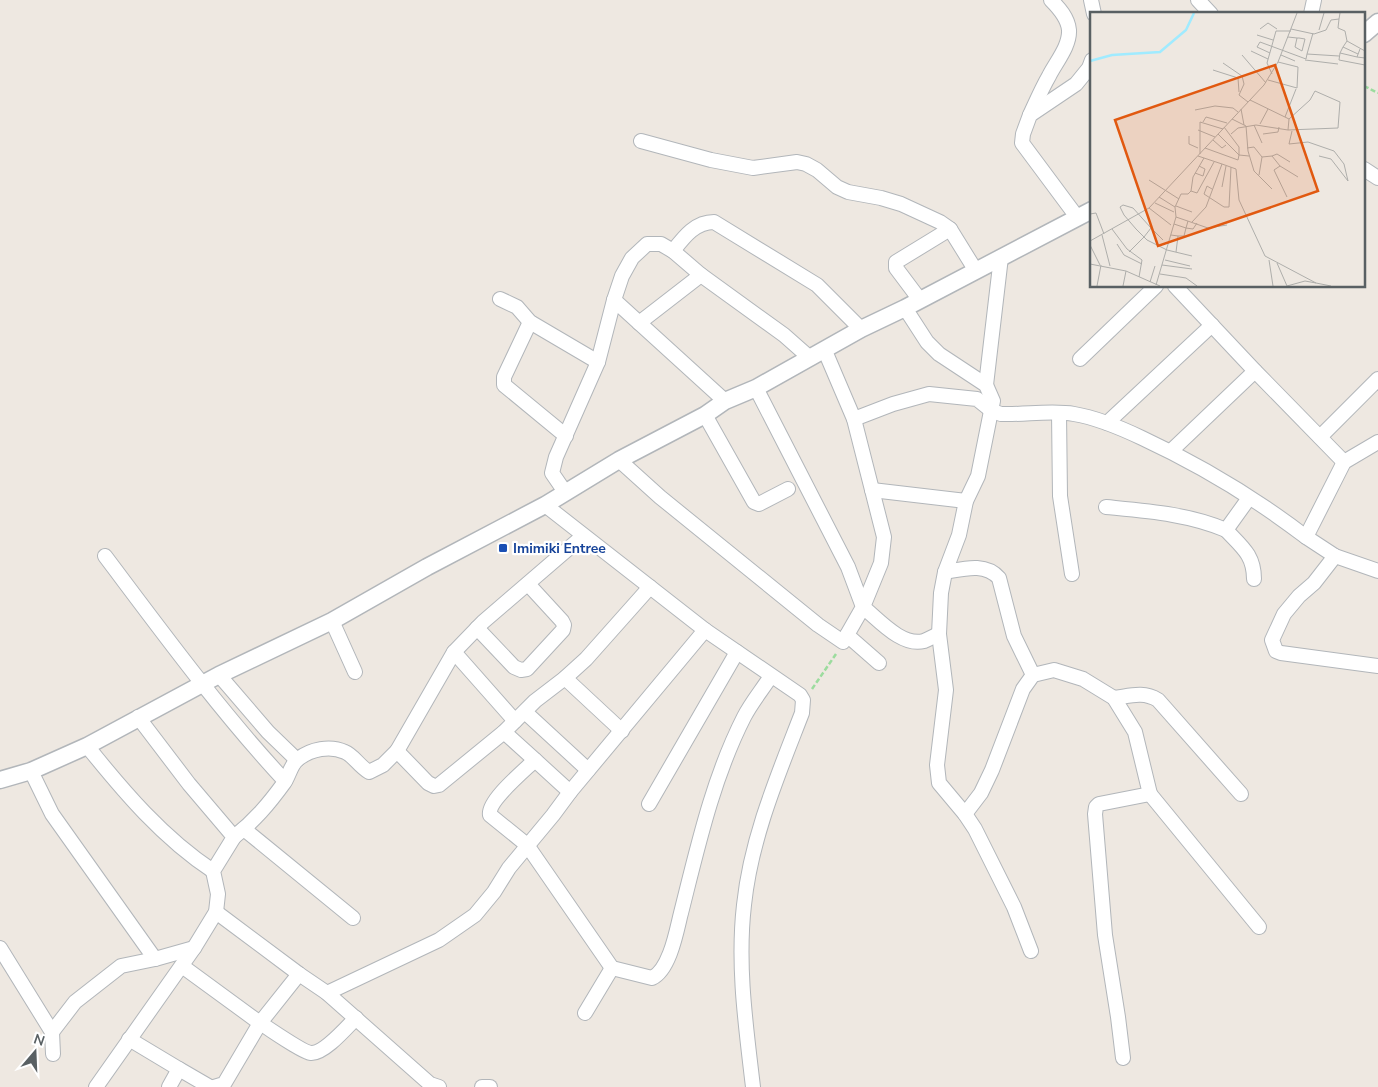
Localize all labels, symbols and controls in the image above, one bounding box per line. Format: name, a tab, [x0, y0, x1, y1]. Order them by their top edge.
inset map	[1090, 12, 1366, 288]
place label: Imimiki Entree	[513, 539, 606, 558]
marker: Imimiki Entree	[497, 542, 509, 554]
north arrow	[10, 1027, 60, 1077]
text: N	[31, 1029, 47, 1051]

